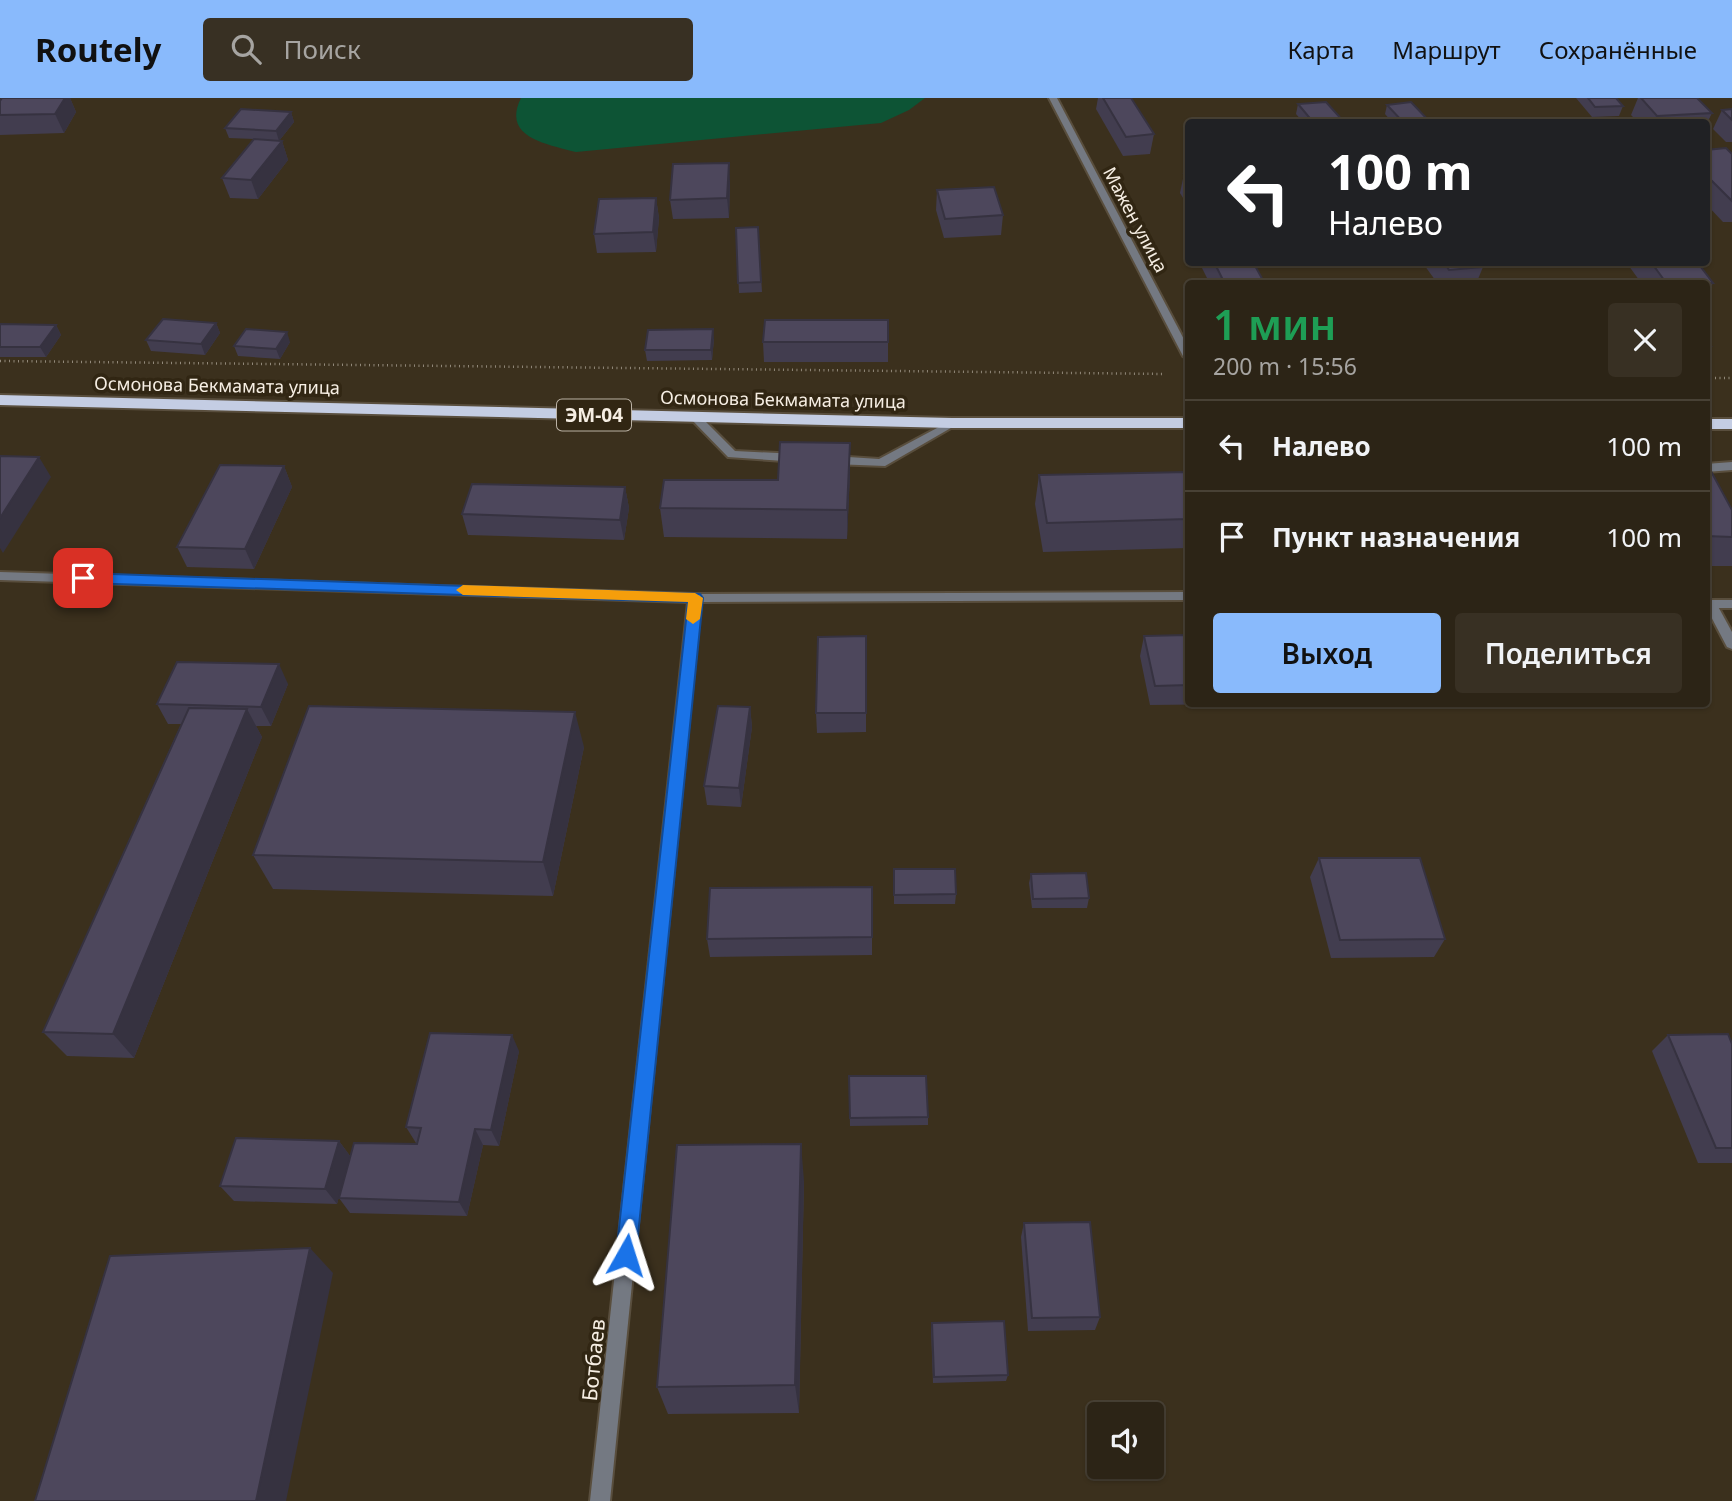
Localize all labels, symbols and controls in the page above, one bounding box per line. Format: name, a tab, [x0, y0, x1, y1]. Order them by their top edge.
search box	[203, 18, 693, 81]
text: Routely	[35, 27, 161, 72]
icon: search	[227, 30, 265, 68]
text: Поиск	[283, 31, 361, 67]
text: Карта	[1287, 33, 1354, 66]
text: Маршрут	[1392, 33, 1501, 66]
text: Сохранённые	[1539, 33, 1697, 66]
text: 100 m	[1328, 138, 1473, 204]
icon: left	[1213, 147, 1304, 238]
street label: Мажен улица	[1098, 163, 1174, 276]
text: Налево	[1328, 201, 1443, 244]
text: 1 мин	[1213, 295, 1336, 352]
button: close	[1608, 303, 1682, 377]
text: 200 m · 15:56	[1213, 350, 1357, 382]
street label: Осмонова Бекмамата улица	[94, 371, 340, 399]
street label: Осмонова Бекмамата улица	[660, 385, 906, 413]
road number: ЭМ-04	[557, 400, 631, 430]
icon: left	[1213, 427, 1251, 465]
text: Налево	[1272, 428, 1371, 464]
text: 100 m	[1606, 428, 1682, 464]
icon: arrive	[1213, 518, 1251, 556]
text: Пункт назначения	[1272, 519, 1520, 555]
text: 100 m	[1606, 519, 1682, 555]
pin	[53, 548, 113, 608]
icon: arrive	[64, 559, 102, 597]
button: Выход	[1213, 613, 1441, 693]
button: Поделиться	[1455, 613, 1682, 693]
position arrow	[589, 1218, 663, 1292]
street label: Ботбаев	[575, 1317, 611, 1402]
map controls	[1087, 1402, 1164, 1479]
button: sound	[1087, 1402, 1164, 1479]

